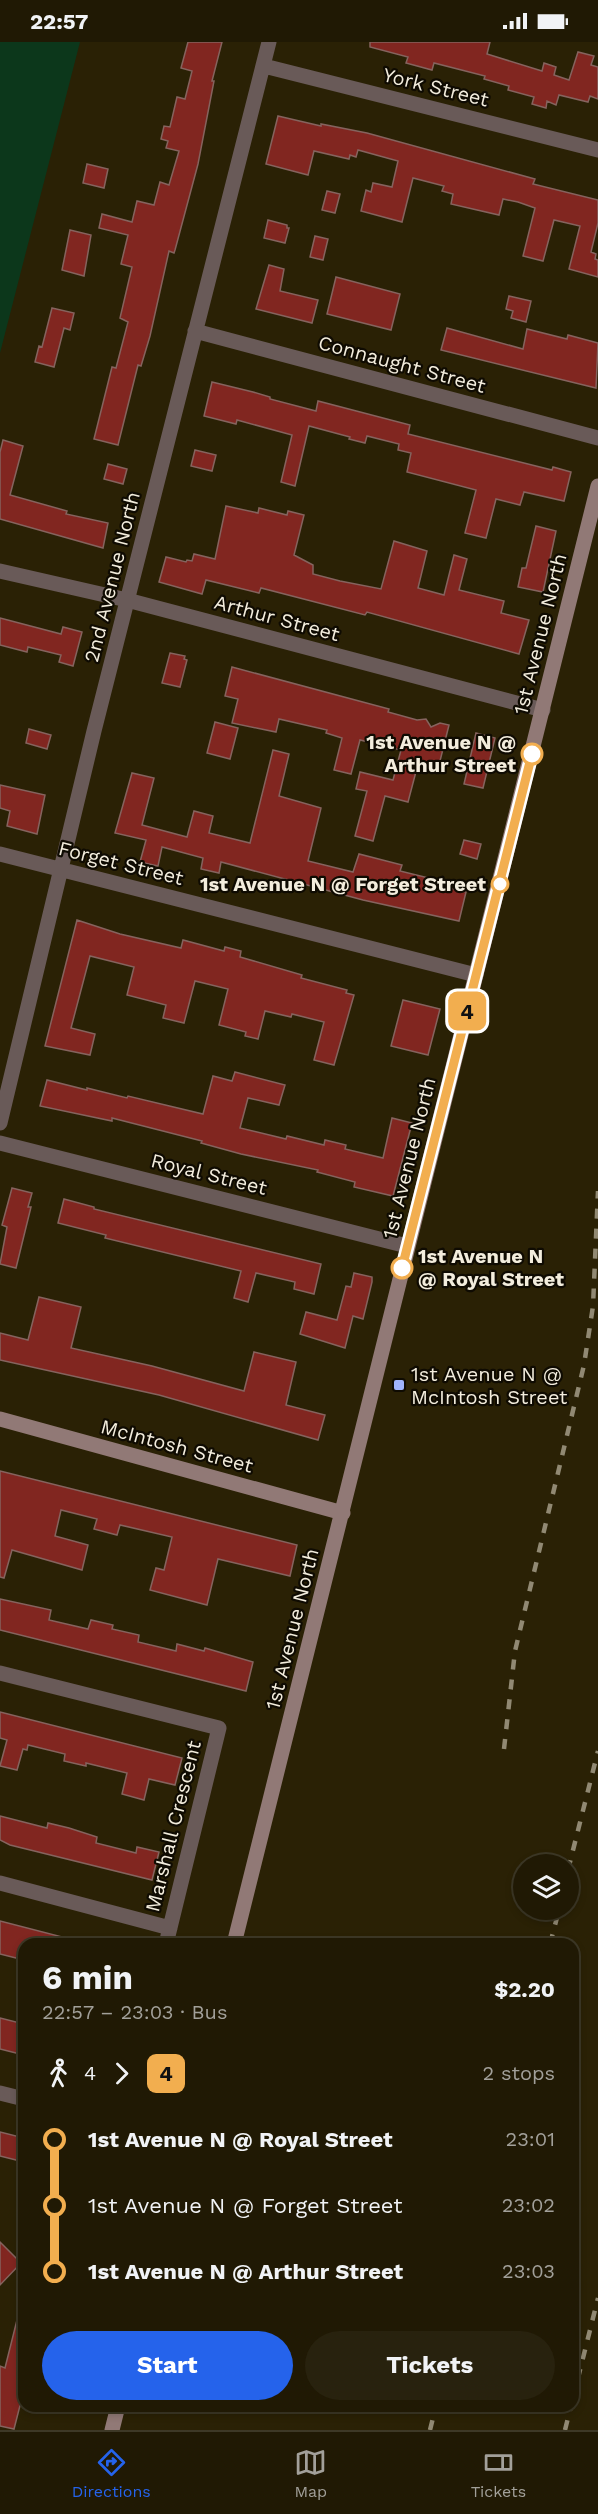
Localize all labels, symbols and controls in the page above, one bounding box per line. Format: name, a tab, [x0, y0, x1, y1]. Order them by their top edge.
text: 22:57	[30, 9, 88, 34]
street label: York Street	[381, 62, 492, 112]
street label: Connaught Street	[316, 330, 489, 398]
street label: 2nd Avenue North	[79, 489, 145, 665]
street label: 1st Avenue North	[508, 551, 572, 717]
street label: Arthur Street	[212, 590, 343, 646]
place label: 1st Avenue N @ Arthur Street	[366, 730, 516, 777]
marker: 1st Avenue N @ Arthur Street	[521, 743, 543, 765]
street label: Forget Street	[56, 836, 187, 890]
place label: 1st Avenue N @ Forget Street	[200, 872, 486, 896]
marker: 1st Avenue N @ Forget Street	[491, 875, 509, 893]
line badge: 4	[448, 992, 486, 1030]
text: 4	[460, 999, 474, 1024]
street label: 1st Avenue North	[377, 1075, 441, 1241]
street label: Royal Street	[149, 1148, 270, 1200]
place label: 1st Avenue N @ Royal Street	[418, 1244, 564, 1291]
marker: 1st Avenue N @ Royal Street	[391, 1257, 413, 1279]
place label: 1st Avenue N @ McIntosh Street	[411, 1362, 568, 1409]
marker: 1st Avenue N @ McIntosh Street	[392, 1378, 406, 1392]
street label: McIntosh Street	[98, 1414, 256, 1478]
street label: 1st Avenue North	[260, 1546, 324, 1712]
street label: Marshall Crescent	[140, 1737, 206, 1914]
map controls	[513, 1854, 579, 1920]
button: layers	[513, 1854, 579, 1920]
text: 6 min	[42, 1958, 133, 1997]
text: $2.20	[494, 1977, 555, 2002]
text: 22:57 – 23:03 · Bus	[42, 2000, 227, 2024]
icon: walk	[42, 2057, 75, 2090]
icon: forward	[105, 2057, 138, 2090]
text: 4	[84, 2061, 96, 2085]
text: 4	[159, 2061, 173, 2086]
text: 2 stops	[483, 2061, 555, 2085]
text: 1st Avenue N @ Royal Street	[88, 2127, 393, 2152]
text: 23:01	[506, 2127, 555, 2151]
text: 1st Avenue N @ Forget Street	[88, 2193, 402, 2218]
text: 23:02	[502, 2193, 555, 2217]
text: 1st Avenue N @ Arthur Street	[88, 2259, 403, 2284]
text: 23:03	[502, 2259, 555, 2283]
button: Start	[42, 2331, 293, 2400]
button: Tickets	[305, 2331, 555, 2400]
tab: Directions	[72, 2446, 151, 2501]
tab: Map	[294, 2446, 327, 2501]
tab: Tickets	[471, 2446, 526, 2501]

